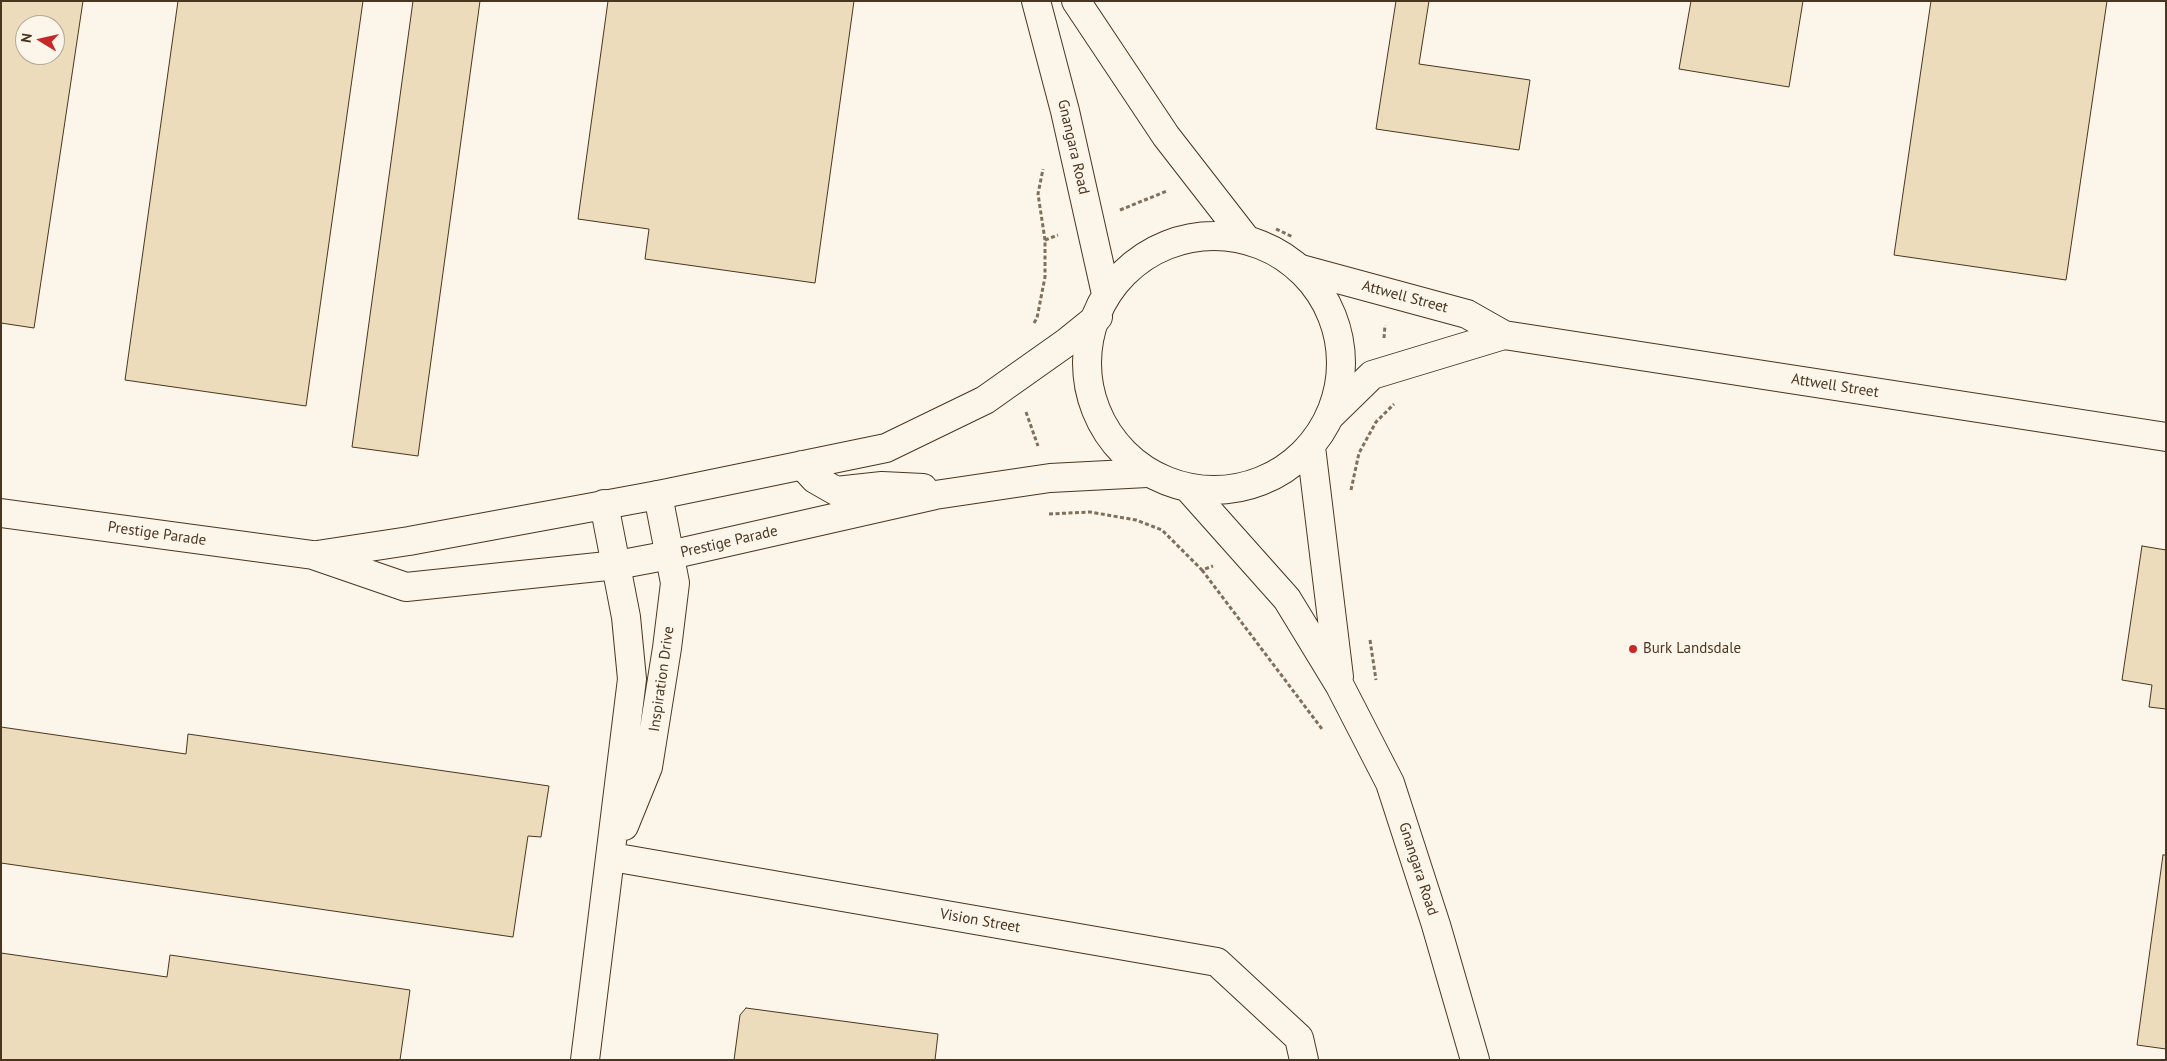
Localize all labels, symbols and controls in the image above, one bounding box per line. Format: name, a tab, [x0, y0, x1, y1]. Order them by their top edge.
north arrow	[15, 15, 65, 65]
text: N	[17, 32, 36, 44]
street label: Gnangara Road	[1053, 98, 1093, 196]
street label: Attwell Street	[1360, 277, 1450, 317]
street label: Attwell Street	[1790, 370, 1880, 402]
street label: Prestige Parade	[107, 518, 207, 550]
street label: Prestige Parade	[679, 522, 779, 562]
street label: Inspiration Drive	[646, 625, 678, 733]
place label: Burk Landsdale	[1643, 640, 1741, 658]
marker: Burk Landsdale	[1627, 643, 1639, 655]
street label: Gnangara Road	[1394, 820, 1442, 918]
street label: Vision Street	[938, 905, 1022, 937]

